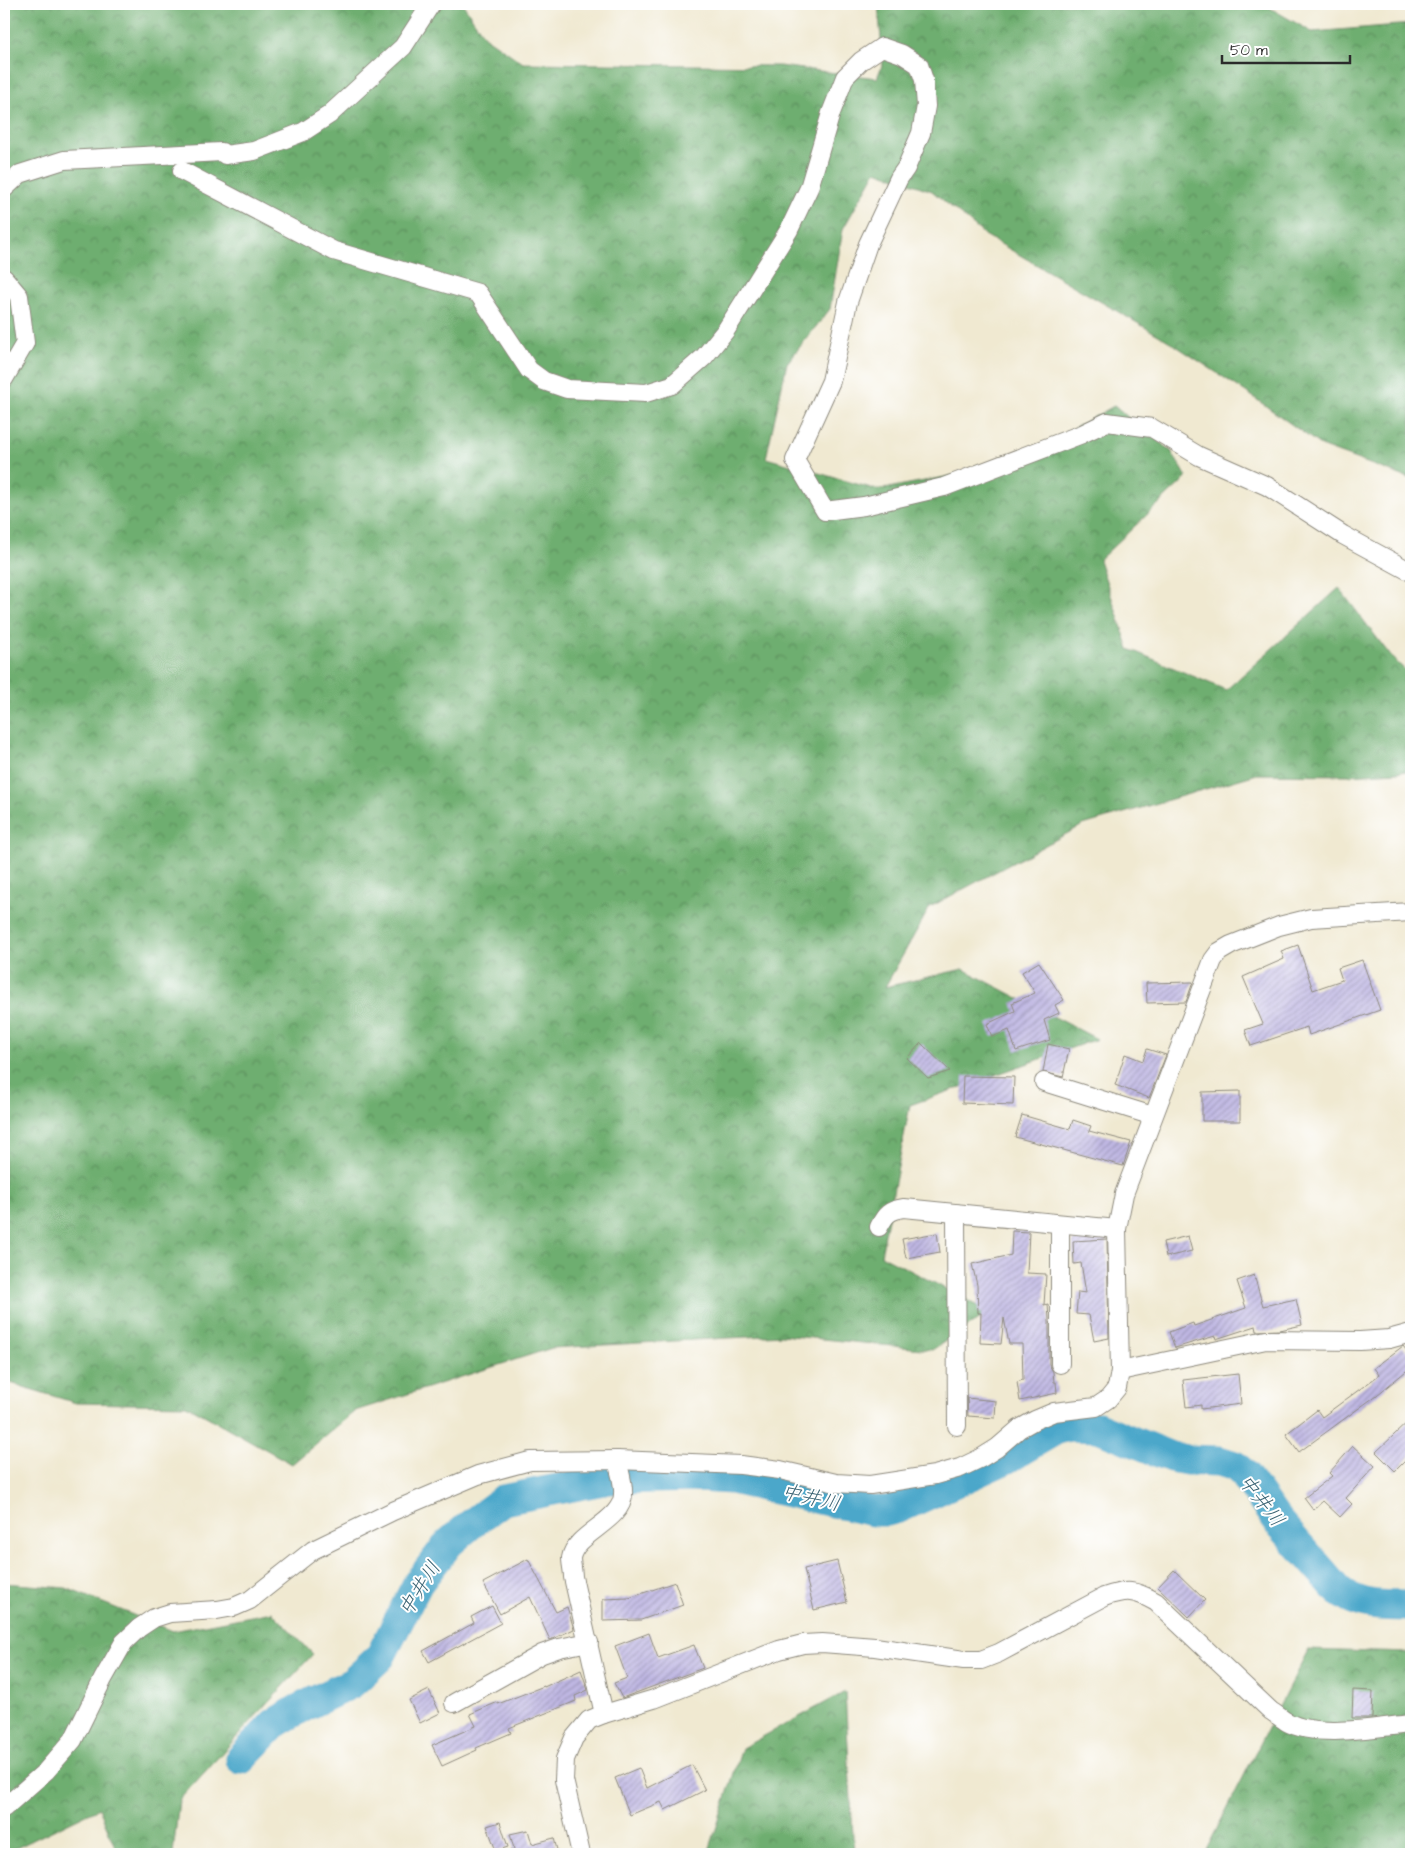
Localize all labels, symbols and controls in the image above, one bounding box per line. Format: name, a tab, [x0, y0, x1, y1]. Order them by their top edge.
scale bar	[1222, 32, 1350, 64]
text: 50 m	[1230, 40, 1268, 61]
water label: 中井川	[1232, 1468, 1291, 1533]
water label: 中井川	[778, 1478, 843, 1518]
water label: 中井川	[392, 1556, 448, 1621]

